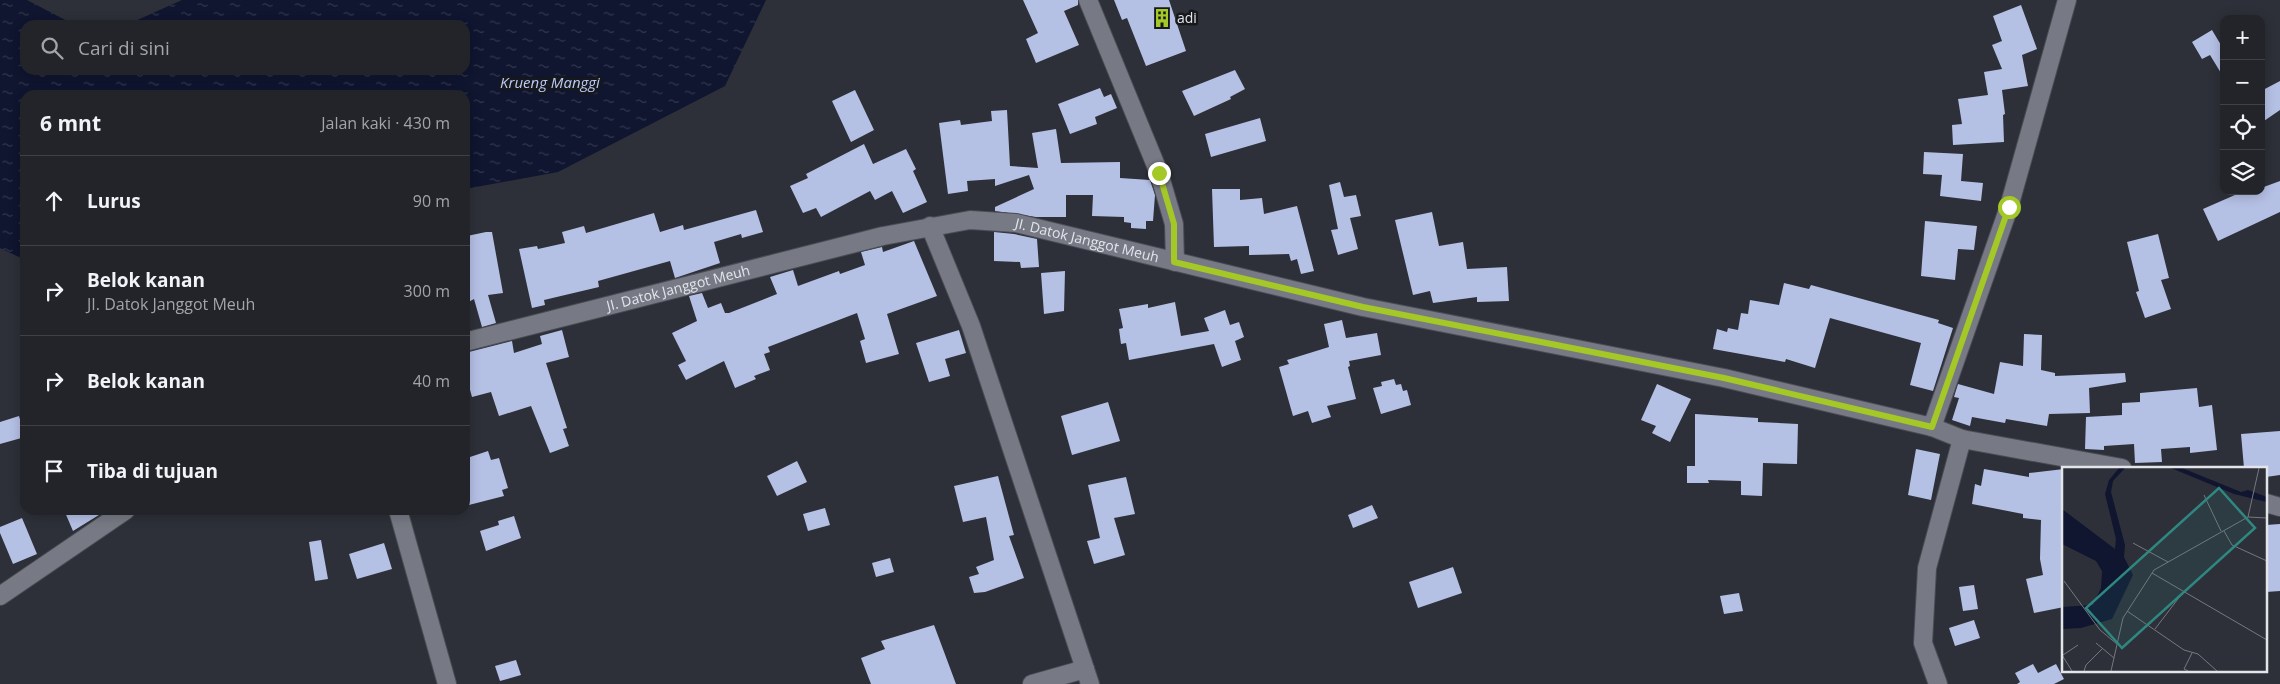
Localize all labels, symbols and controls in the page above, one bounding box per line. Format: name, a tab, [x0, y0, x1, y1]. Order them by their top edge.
building icon: adi	[1151, 7, 1173, 29]
place label: adi	[1177, 8, 1197, 27]
map controls	[2220, 15, 2265, 195]
button: +	[2220, 15, 2265, 60]
search box	[20, 20, 470, 75]
icon: search	[38, 34, 66, 62]
text: Cari di sini	[78, 35, 170, 61]
button: −	[2220, 60, 2265, 105]
water label: Krueng Manggi	[500, 72, 600, 92]
button: locate	[2220, 105, 2265, 150]
text: 6 mnt	[40, 109, 101, 137]
text: Jalan kaki · 430 m	[321, 112, 450, 134]
button: layers	[2220, 150, 2265, 195]
route end	[1148, 162, 1171, 185]
icon: ahead	[40, 187, 68, 215]
text: Lurus	[87, 188, 141, 214]
text: 90 m	[413, 190, 450, 212]
route start	[1998, 196, 2021, 219]
street label: JI. Datok Janggot Meuh	[1011, 213, 1161, 266]
street label: JI. Datok Janggot Meuh	[602, 260, 752, 315]
text: Belok kanan	[87, 267, 205, 293]
icon: right	[40, 277, 68, 305]
text: 300 m	[404, 280, 450, 302]
text: JI. Datok Janggot Meuh	[87, 293, 255, 315]
icon: right	[40, 367, 68, 395]
text: Belok kanan	[87, 368, 205, 394]
text: 40 m	[413, 370, 450, 392]
icon: arrive	[40, 457, 68, 485]
text: Tiba di tujuan	[87, 458, 218, 484]
inset map	[2062, 467, 2268, 672]

